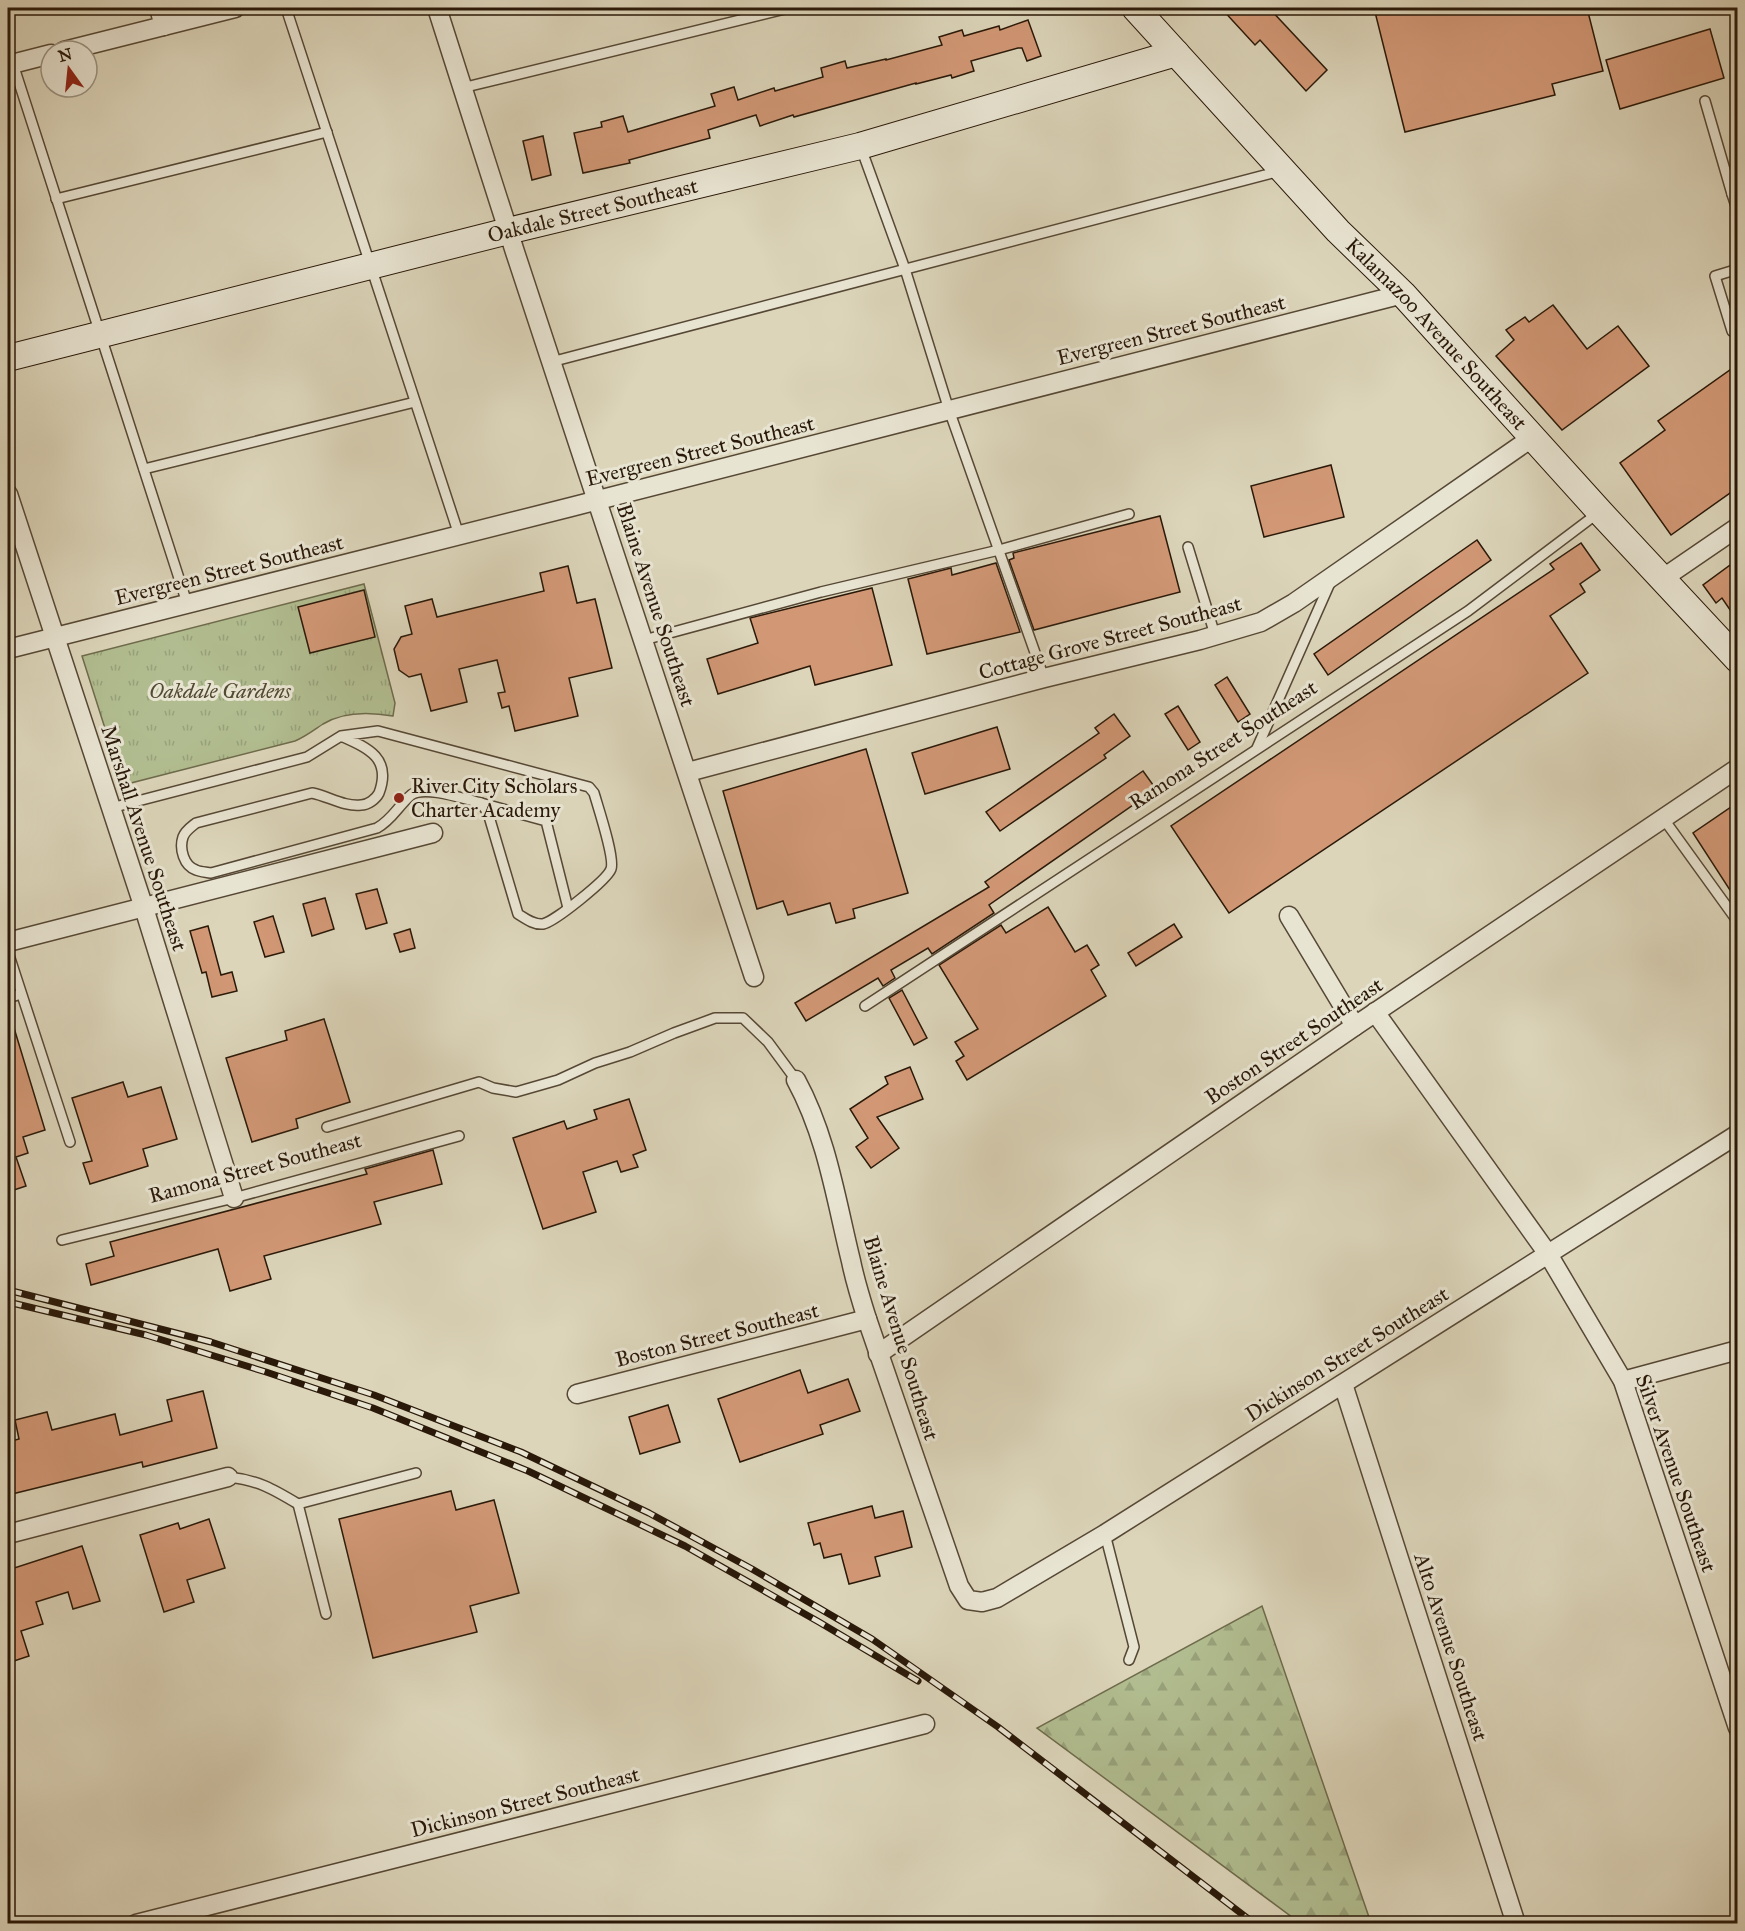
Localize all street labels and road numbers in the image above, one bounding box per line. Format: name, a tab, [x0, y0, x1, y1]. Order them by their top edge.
street label: Oakdale Street Southeast	[485, 172, 701, 249]
street label: Kalamazoo Avenue Southeast	[1340, 232, 1533, 436]
street label: Evergreen Street Southeast	[1054, 289, 1288, 371]
street label: Evergreen Street Southeast	[583, 410, 817, 492]
street label: Blaine Avenue Southeast	[611, 500, 701, 710]
street label: Evergreen Street Southeast	[112, 529, 346, 611]
street label: Cottage Grove Street Southeast	[976, 590, 1245, 686]
street label: Ramona Street Southeast	[1124, 674, 1322, 816]
street label: Marshall Avenue Southeast	[95, 722, 193, 955]
street label: Boston Street Southeast	[1200, 972, 1388, 1110]
street label: Ramona Street Southeast	[146, 1127, 365, 1209]
street label: Blaine Avenue Southeast	[858, 1233, 945, 1444]
street label: Dickinson Street Southeast	[1241, 1280, 1454, 1427]
street label: Boston Street Southeast	[613, 1297, 822, 1373]
street label: Silver Avenue Southeast	[1630, 1371, 1722, 1576]
street label: Alto Avenue Southeast	[1408, 1549, 1494, 1745]
street label: Dickinson Street Southeast	[408, 1761, 643, 1843]

